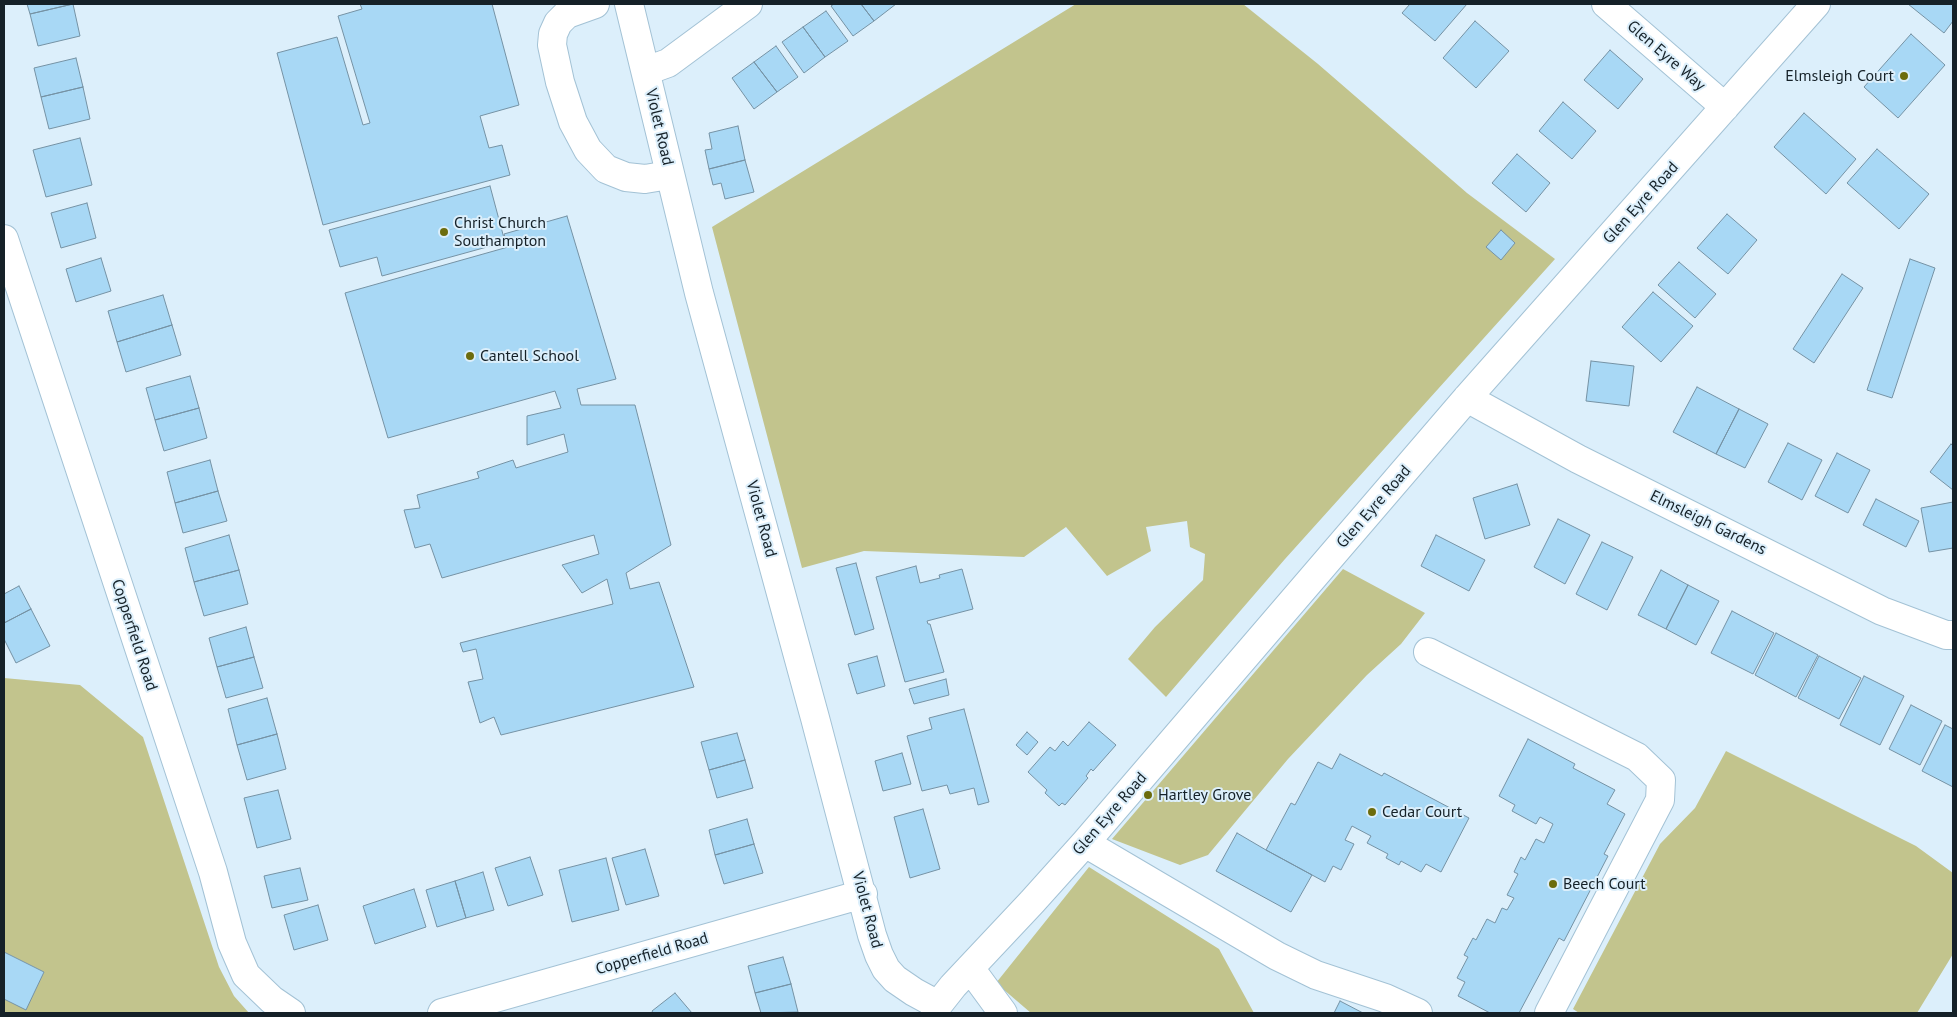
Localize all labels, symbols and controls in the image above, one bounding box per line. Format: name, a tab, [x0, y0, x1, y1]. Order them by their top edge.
street label: Glen Eyre Way	[1623, 17, 1709, 95]
place label: Elmsleigh Court	[1785, 66, 1894, 86]
marker: Elmsleigh Court	[1898, 70, 1910, 82]
street label: Violet Road	[641, 87, 677, 167]
street label: Glen Eyre Road	[1599, 158, 1683, 248]
place label: Christ Church Southampton	[454, 213, 546, 251]
marker: Christ Church Southampton	[438, 226, 450, 238]
place label: Cantell School	[480, 346, 579, 366]
marker: Cantell School	[464, 350, 476, 362]
street label: Glen Eyre Road	[1333, 462, 1415, 552]
street label: Violet Road	[742, 479, 780, 559]
street label: Elmsleigh Gardens	[1647, 487, 1769, 559]
street label: Copperfield Road	[107, 577, 161, 693]
street label: Glen Eyre Road	[1069, 769, 1151, 859]
place label: Hartley Grove	[1158, 785, 1251, 805]
marker: Hartley Grove	[1142, 789, 1154, 801]
place label: Cedar Court	[1382, 802, 1462, 822]
marker: Cedar Court	[1366, 806, 1378, 818]
street label: Violet Road	[848, 870, 886, 950]
place label: Beech Court	[1563, 874, 1646, 894]
marker: Beech Court	[1547, 878, 1559, 890]
street label: Copperfield Road	[593, 929, 711, 979]

